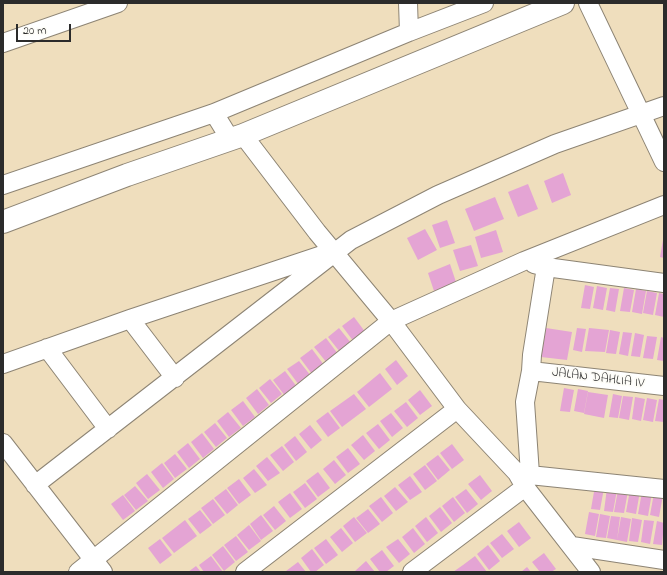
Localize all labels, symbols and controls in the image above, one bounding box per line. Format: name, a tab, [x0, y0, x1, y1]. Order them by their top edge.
scale bar	[18, 16, 73, 42]
text: 20 m	[23, 22, 46, 40]
street label: JALAN DAHLIA IV	[551, 366, 645, 392]

